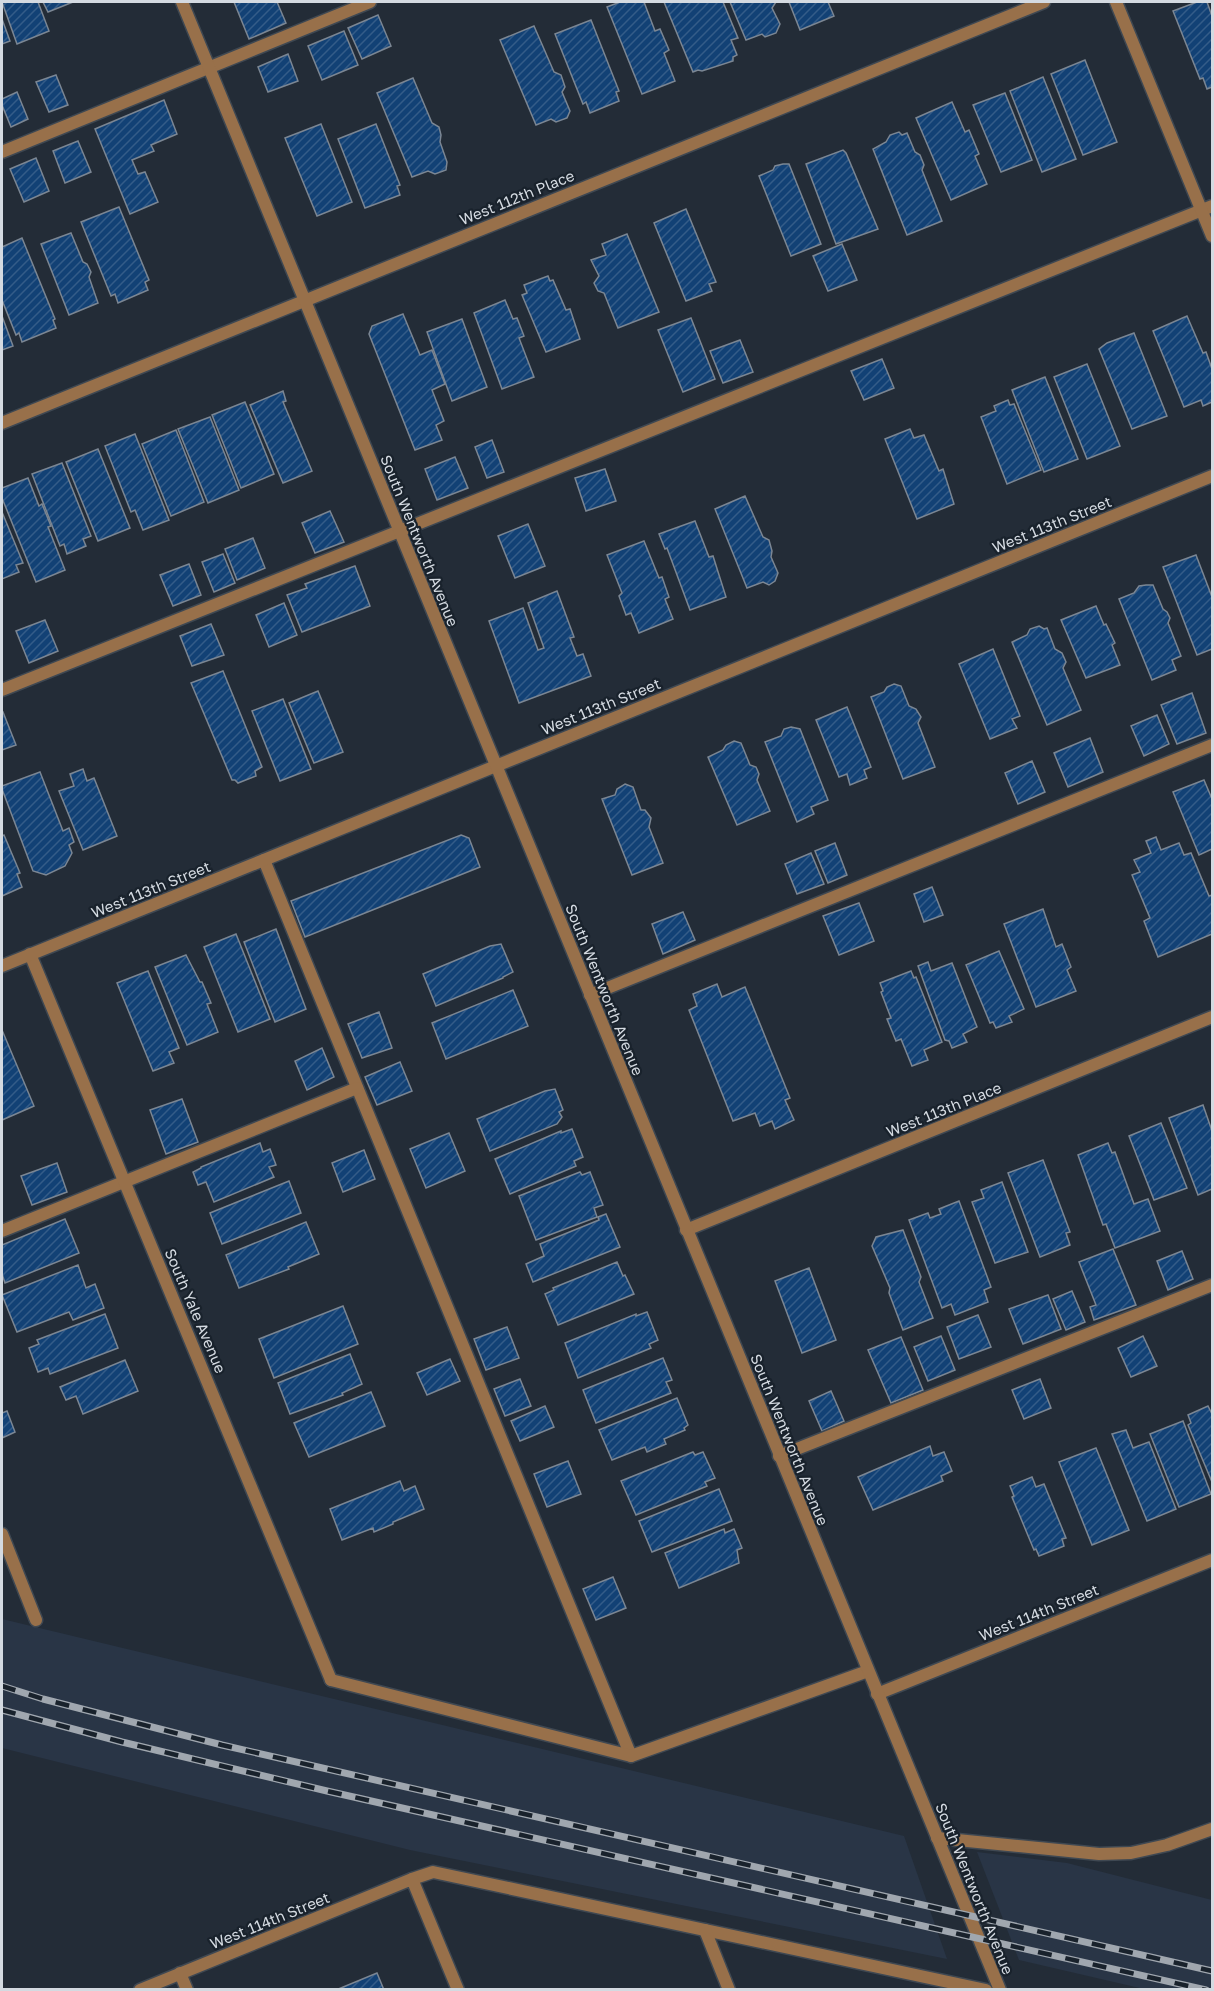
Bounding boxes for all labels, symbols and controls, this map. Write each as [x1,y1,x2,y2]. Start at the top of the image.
street label: West 112th Place [457,166,577,228]
street label: South Wentworth Avenue [377,452,463,629]
street label: West 113th Street [989,492,1114,556]
street label: West 113th Street [538,674,663,738]
street label: West 113th Street [88,857,213,921]
street label: South Wentworth Avenue [562,901,648,1078]
street label: West 113th Place [883,1078,1004,1140]
street label: South Yale Avenue [162,1246,230,1376]
street label: South Wentworth Avenue [747,1351,833,1528]
street label: West 114th Street [976,1580,1101,1644]
street label: South Wentworth Avenue [932,1800,1018,1977]
street label: West 114th Street [207,1888,332,1952]

